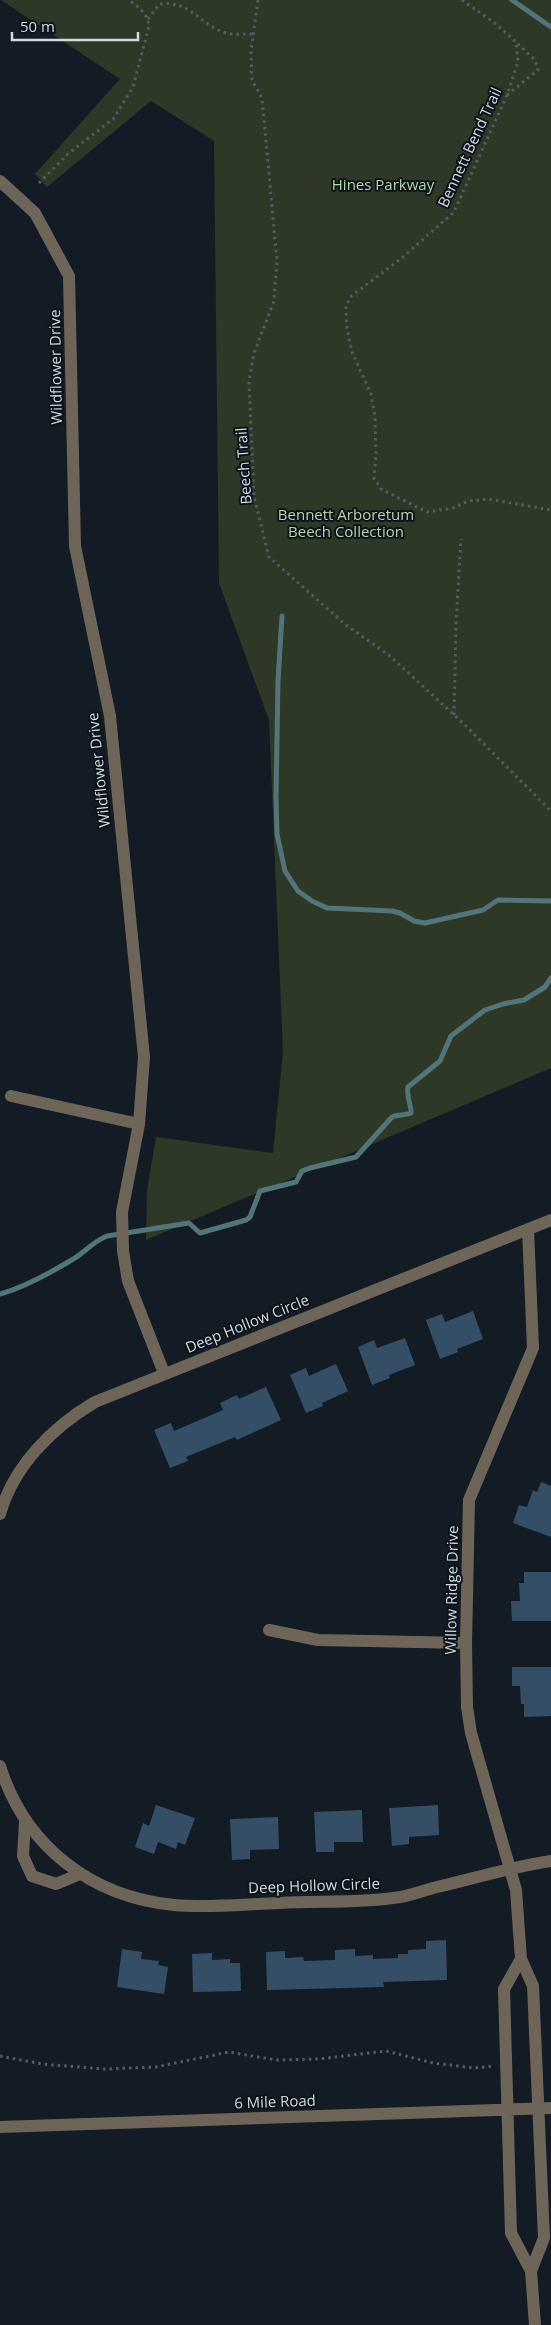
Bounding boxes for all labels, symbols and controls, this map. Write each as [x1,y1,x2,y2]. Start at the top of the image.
scale bar [12,10,139,42]
text: 50 m [20,16,55,36]
street label: Bennett Bend Trail [432,84,506,210]
park label: Hines Parkway [332,174,435,194]
street label: Wildflower Drive [44,309,66,425]
street label: Beech Trail [230,427,256,505]
park label: Bennett Arboretum Beech Collection [278,504,414,541]
street label: Wildflower Drive [82,712,114,828]
street label: Deep Hollow Circle [182,1289,312,1357]
street label: Willow Ridge Drive [440,1525,462,1655]
street label: Deep Hollow Circle [248,1873,380,1897]
street label: 6 Mile Road [234,2090,316,2112]

